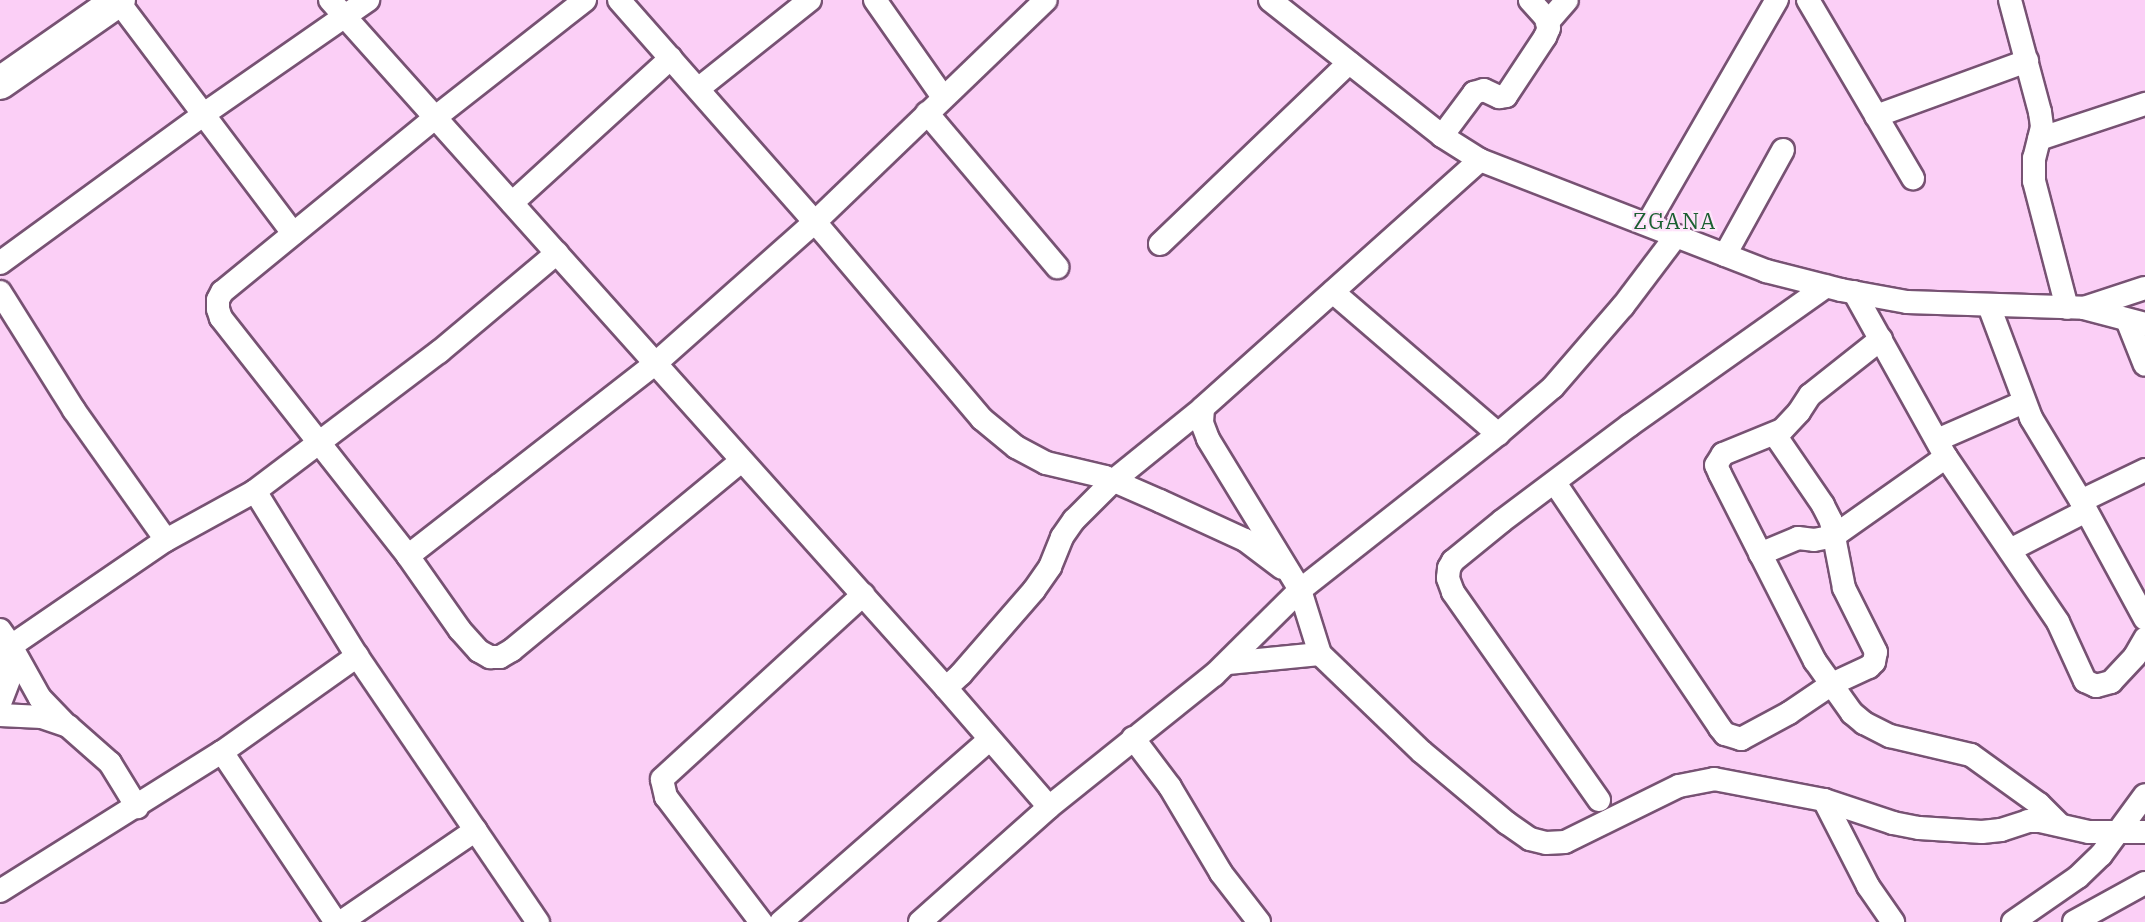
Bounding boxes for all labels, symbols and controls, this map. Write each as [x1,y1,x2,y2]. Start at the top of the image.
district label: ZGANA [1633,208,1717,234]

